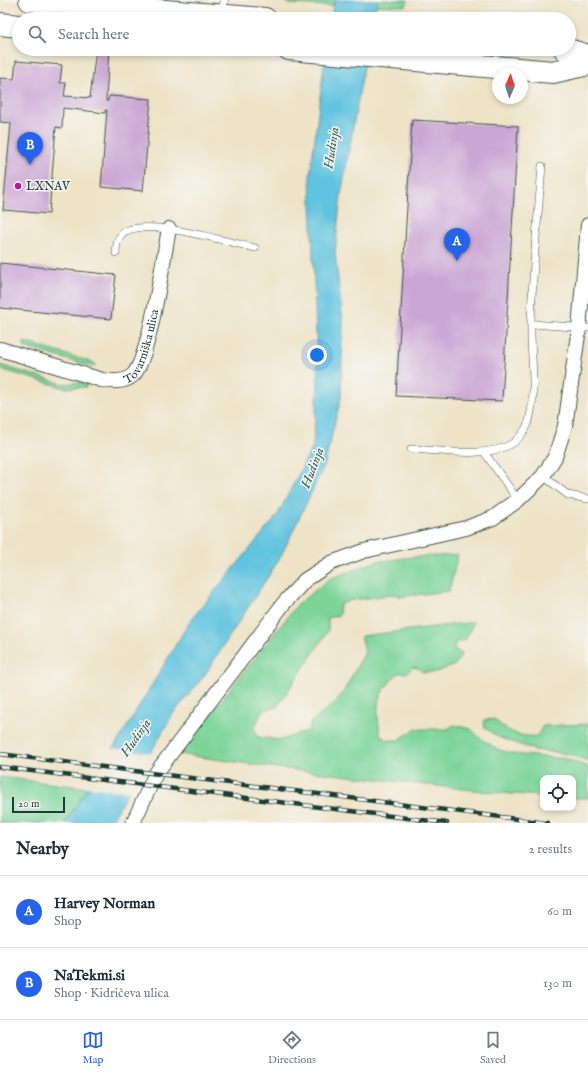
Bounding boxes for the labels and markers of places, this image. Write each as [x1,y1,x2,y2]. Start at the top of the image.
pin: B [17,132,43,165]
place label: LXNAV [26,179,71,194]
marker: LXNAV [13,181,23,191]
pin: A [444,228,470,261]

